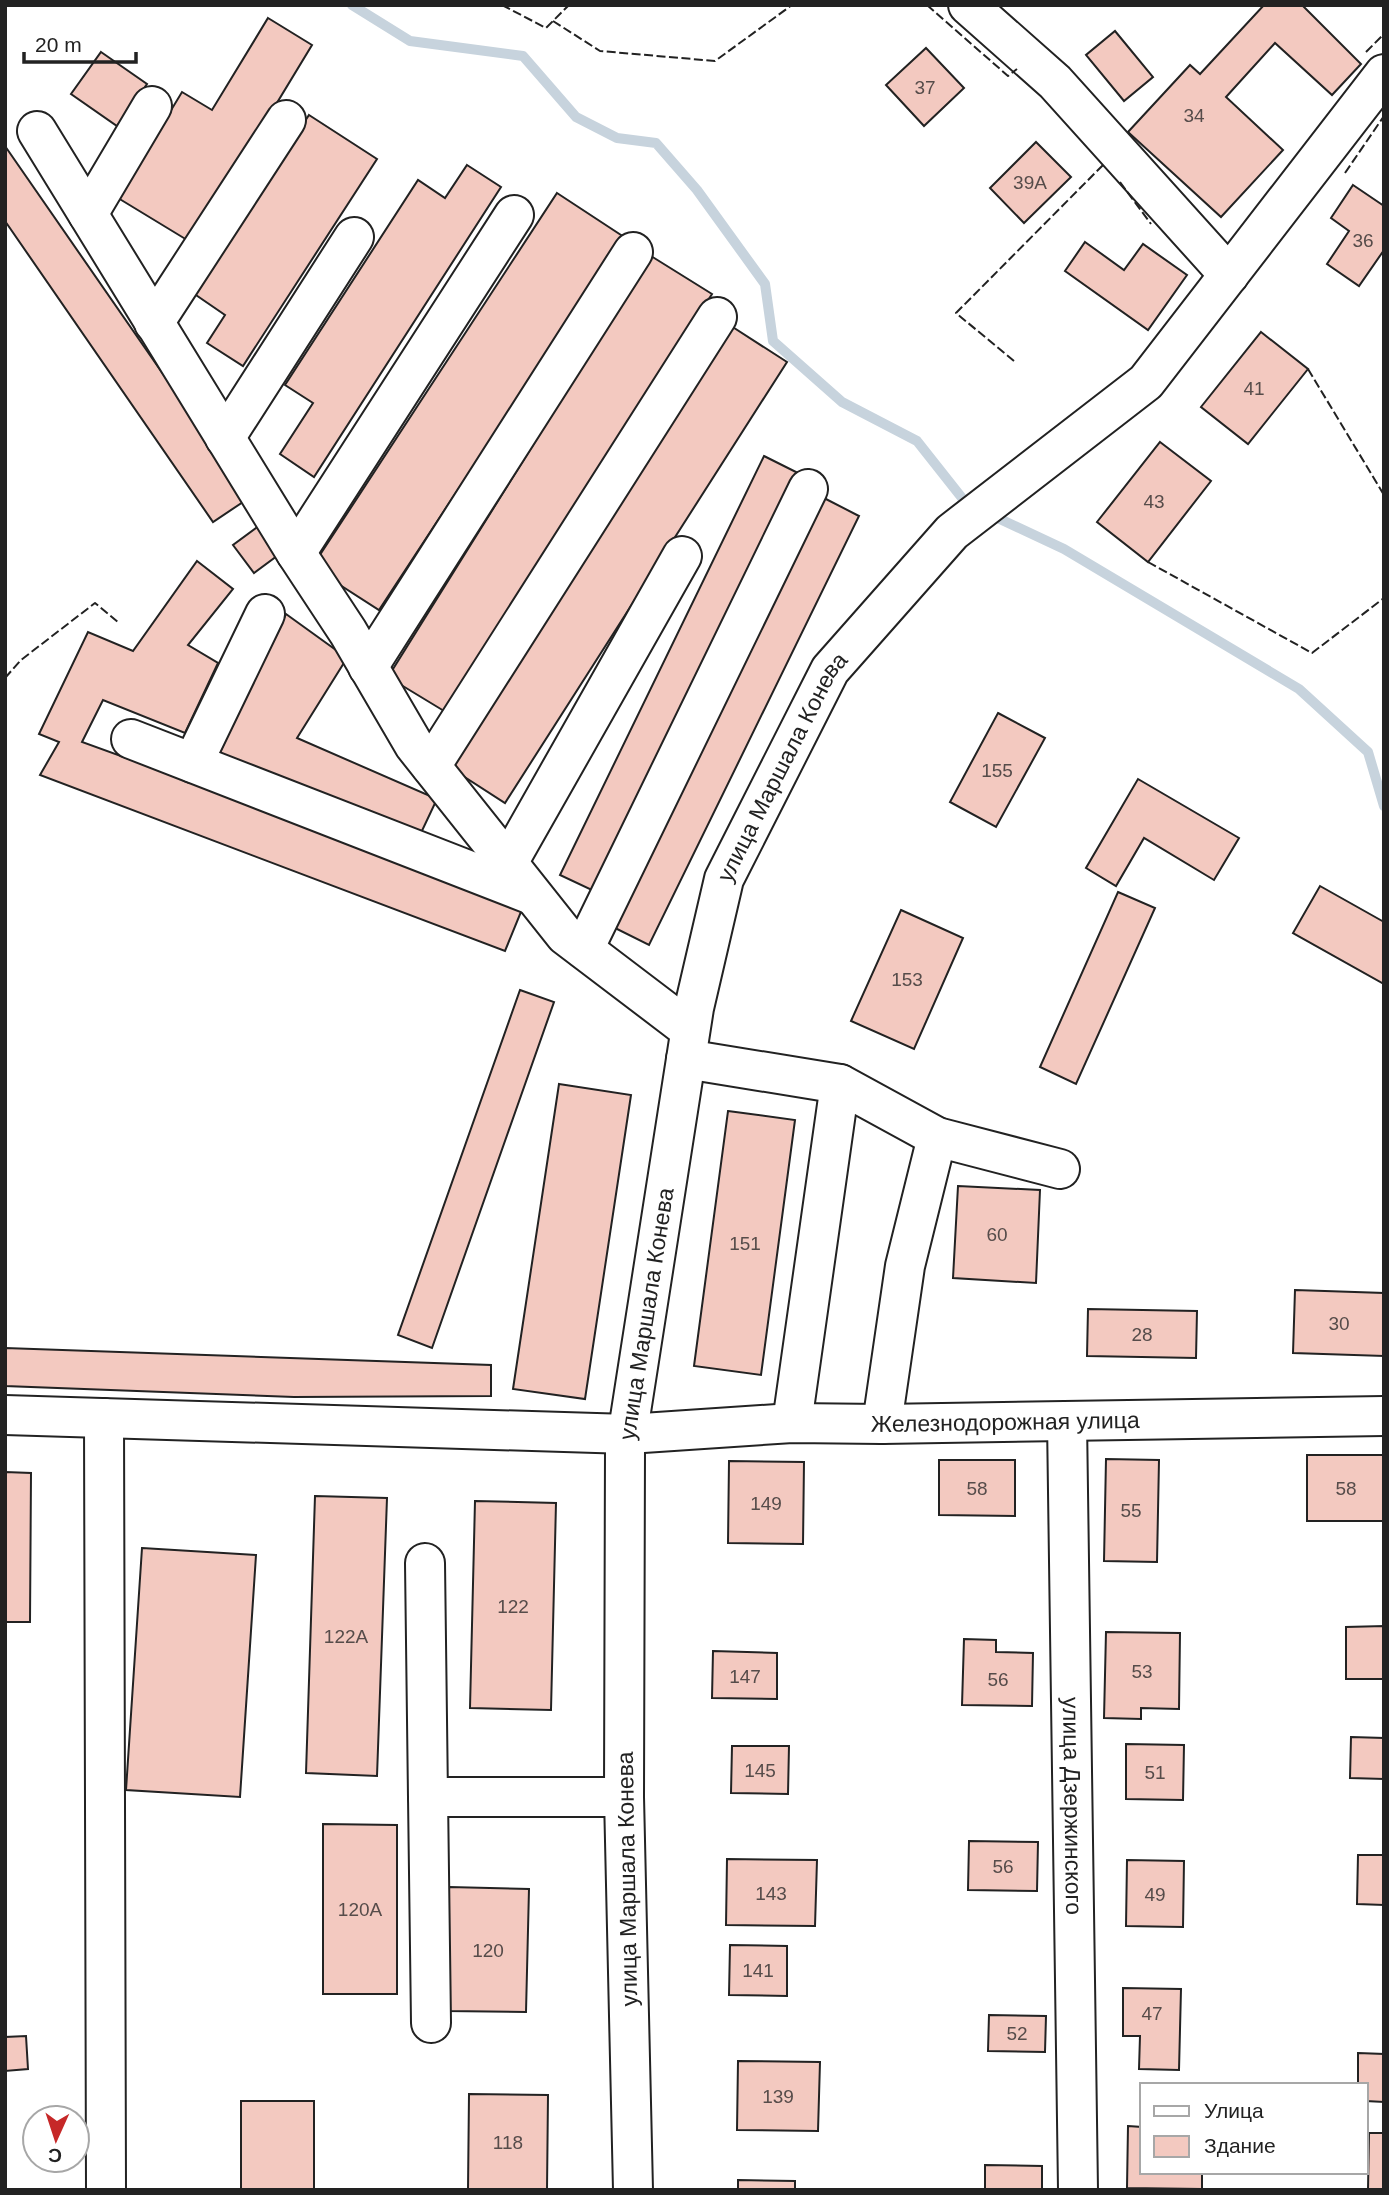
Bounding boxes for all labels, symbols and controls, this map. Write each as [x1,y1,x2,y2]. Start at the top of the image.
scale bar [24,21,136,65]
text: 20 m [35,33,82,56]
house number: 37 [914,77,936,98]
house number: 34 [1183,105,1205,126]
house number: 39А [1013,172,1047,193]
house number: 36 [1352,230,1374,251]
house number: 41 [1243,378,1265,399]
house number: 43 [1143,491,1165,512]
street label: улица Маршала Конева [712,647,853,886]
house number: 155 [981,760,1013,781]
house number: 153 [891,969,923,990]
street label: улица Маршала Конева [614,1186,679,1442]
house number: 60 [986,1224,1008,1245]
house number: 151 [729,1233,761,1254]
house number: 30 [1328,1313,1350,1334]
house number: 28 [1131,1324,1153,1345]
street label: Железнодорожная улица [871,1407,1140,1437]
house number: 58 [966,1478,988,1499]
house number: 58 [1335,1478,1357,1499]
house number: 149 [750,1493,782,1514]
house number: 55 [1120,1500,1142,1521]
house number: 122 [497,1596,529,1617]
house number: 122А [324,1626,369,1647]
house number: 53 [1131,1661,1153,1682]
house number: 147 [729,1666,761,1687]
house number: 56 [987,1669,1009,1690]
street label: улица Дзержинского [1058,1697,1087,1915]
street label: улица Маршала Конева [612,1751,642,2007]
house number: 145 [744,1760,776,1781]
house number: 51 [1144,1762,1166,1783]
house number: 56 [992,1856,1014,1877]
house number: 143 [755,1883,787,1904]
house number: 49 [1144,1884,1166,1905]
house number: 120А [338,1899,383,1920]
house number: 120 [472,1940,504,1961]
house number: 141 [742,1960,774,1981]
house number: 47 [1141,2003,1163,2024]
house number: 52 [1006,2023,1028,2044]
legend [1140,2083,1368,2174]
house number: 139 [762,2086,794,2107]
text: Улица [1204,2099,1264,2122]
north arrow [21,2104,91,2174]
house number: 118 [493,2132,523,2153]
text: Здание [1204,2134,1276,2157]
text: С [47,2145,63,2166]

